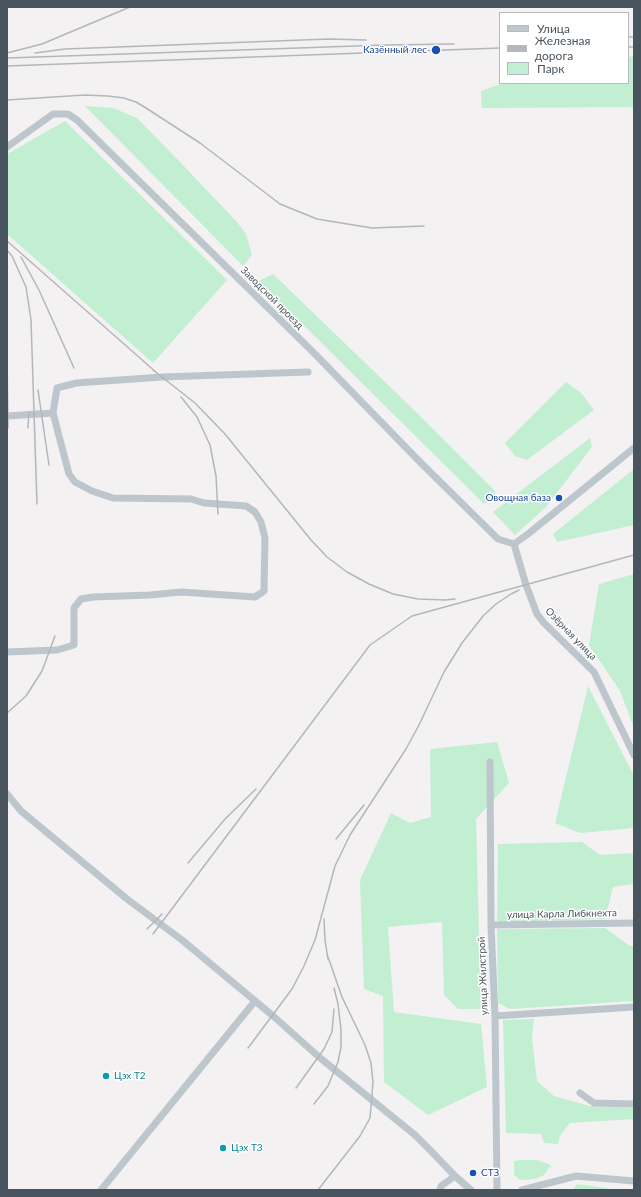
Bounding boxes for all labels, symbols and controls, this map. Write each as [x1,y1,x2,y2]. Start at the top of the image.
legend [499,12,629,84]
text: Улица [537,21,570,36]
text: Железная дорога [535,33,590,63]
place label: Казённый лес [363,44,427,56]
marker: Казённый лес [430,44,442,56]
text: Парк [537,61,565,76]
street label: Заводской проезд [238,264,306,332]
place label: Овощная база [485,492,551,504]
marker: Овощная база [554,493,564,503]
street label: Озёрная улица [543,605,599,663]
street label: улица Карла Либкнехта [507,907,617,921]
street label: улица Жилстрой [476,936,490,1016]
place label: Цэх Т2 [114,1070,146,1082]
marker: Цэх Т2 [101,1071,111,1081]
place label: Цэх Т3 [231,1142,263,1154]
marker: Цэх Т3 [218,1143,228,1153]
place label: СТЗ [481,1167,499,1179]
marker: СТЗ [468,1168,478,1178]

